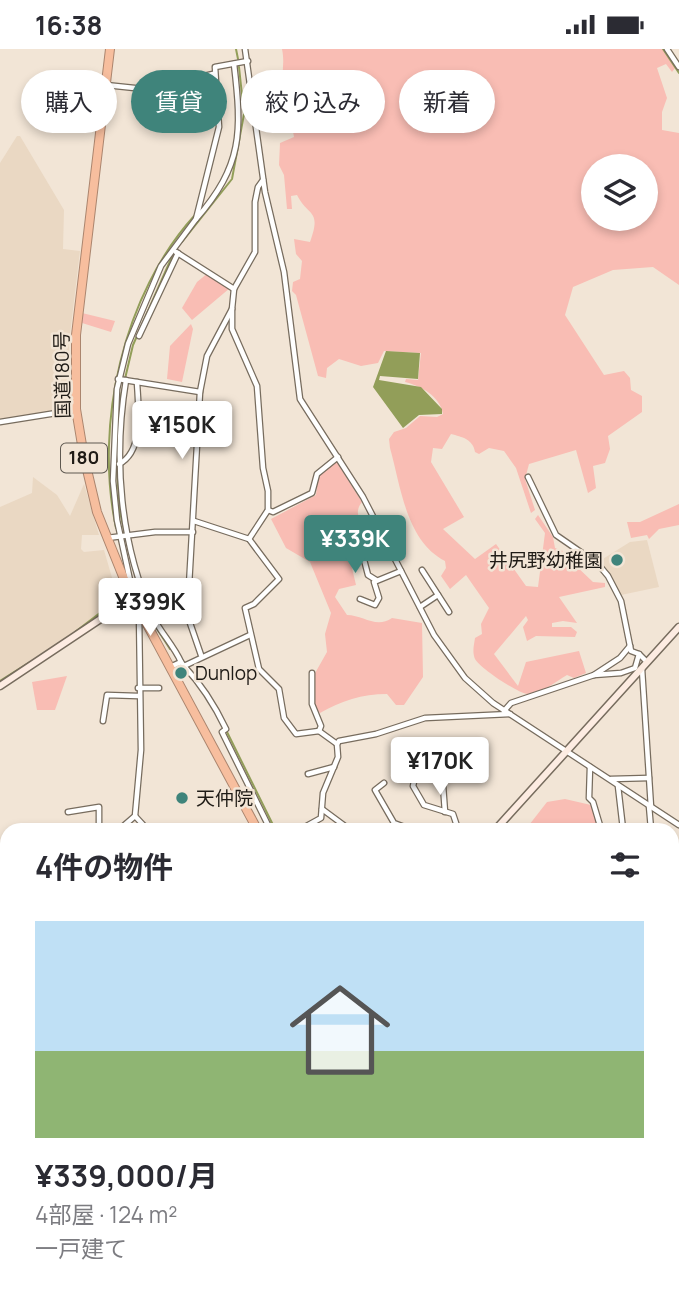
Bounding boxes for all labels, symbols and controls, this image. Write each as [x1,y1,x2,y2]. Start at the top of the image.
text: 16:38 [35,7,103,43]
chip: 購入 [21,70,117,133]
chip: 賃貸 [131,70,227,133]
chip: 絞り込み [241,70,385,133]
chip: 新着 [399,70,495,133]
map controls [581,154,658,231]
button: layers [581,154,658,231]
street label: 国道180号 [48,331,76,419]
pin: ¥150K [133,401,231,461]
text: ¥150K [148,408,216,440]
road number: 180 [61,443,107,473]
pin: ¥339K [306,515,404,575]
text: ¥339K [320,522,390,554]
place label: 井尻野幼稚園 [489,547,603,573]
marker: 井尻野幼稚園 [609,552,625,568]
pin: ¥399K [101,579,199,638]
text: ¥399K [115,585,185,617]
place label: Dunlop [195,660,257,686]
marker: Dunlop [173,665,189,681]
pin: ¥170K [391,737,489,797]
text: ¥170K [407,744,473,776]
place label: 天仲院 [196,785,253,811]
marker: 天仲院 [174,790,190,806]
text: 4件の物件 [35,846,173,887]
icon: filters [606,846,644,884]
icon: home [277,967,403,1093]
text: ¥339,000/月 [35,1155,218,1196]
text: 4部屋 · 124 m² [35,1198,177,1230]
text: 一戸建て [35,1232,127,1264]

